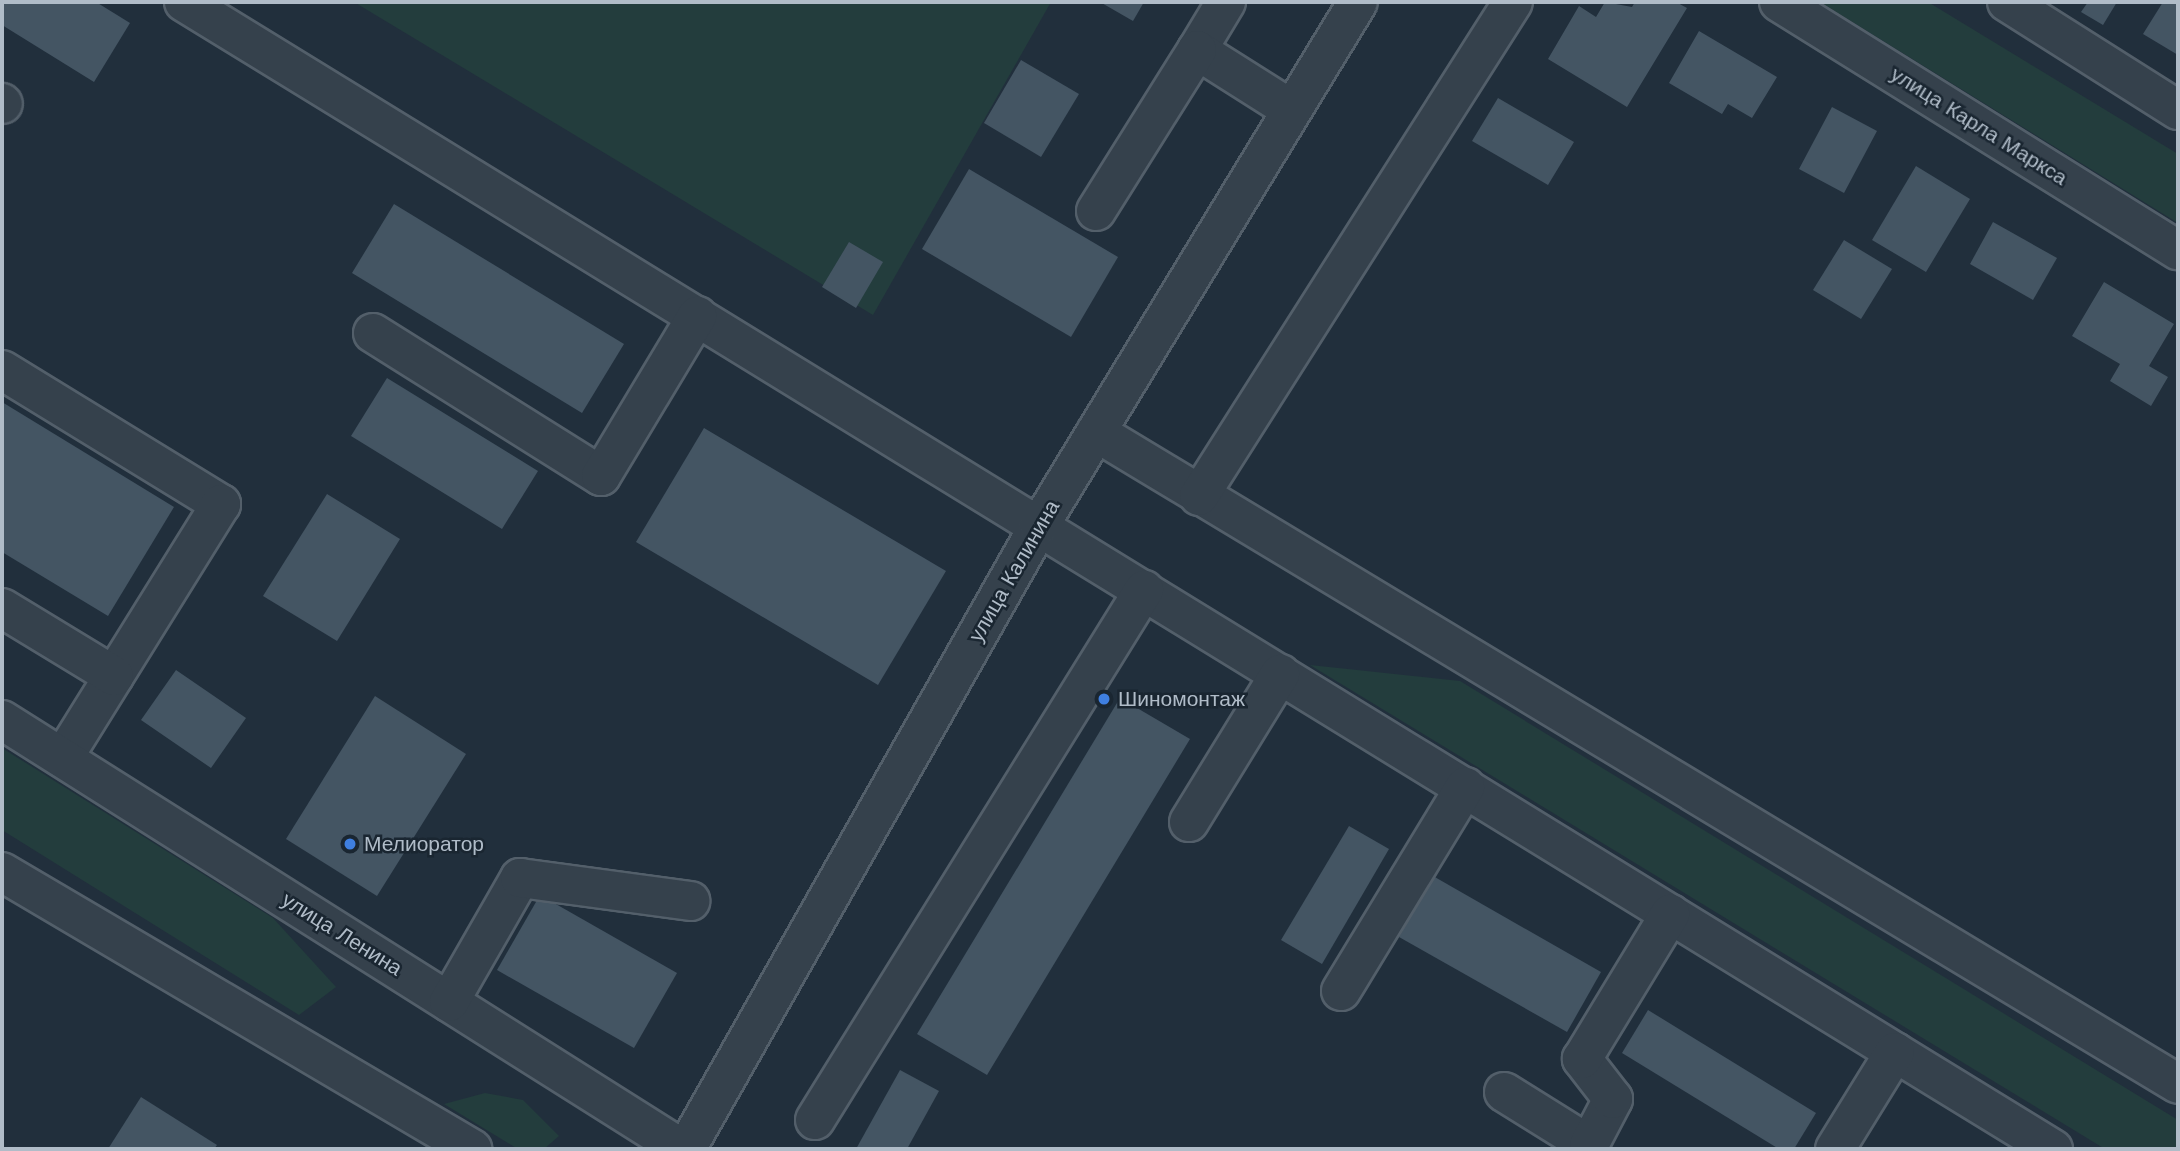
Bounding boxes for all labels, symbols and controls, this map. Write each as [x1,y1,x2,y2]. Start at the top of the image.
street label: улица Карла Маркса [1886,61,2072,191]
street label: улица Калинина [963,496,1065,646]
place label: Шиномонтаж [1118,686,1245,712]
marker: Шиномонтаж [1096,691,1112,707]
place label: Мелиоратор [364,831,484,857]
marker: Мелиоратор [342,836,358,852]
street label: улица Ленина [277,887,407,981]

